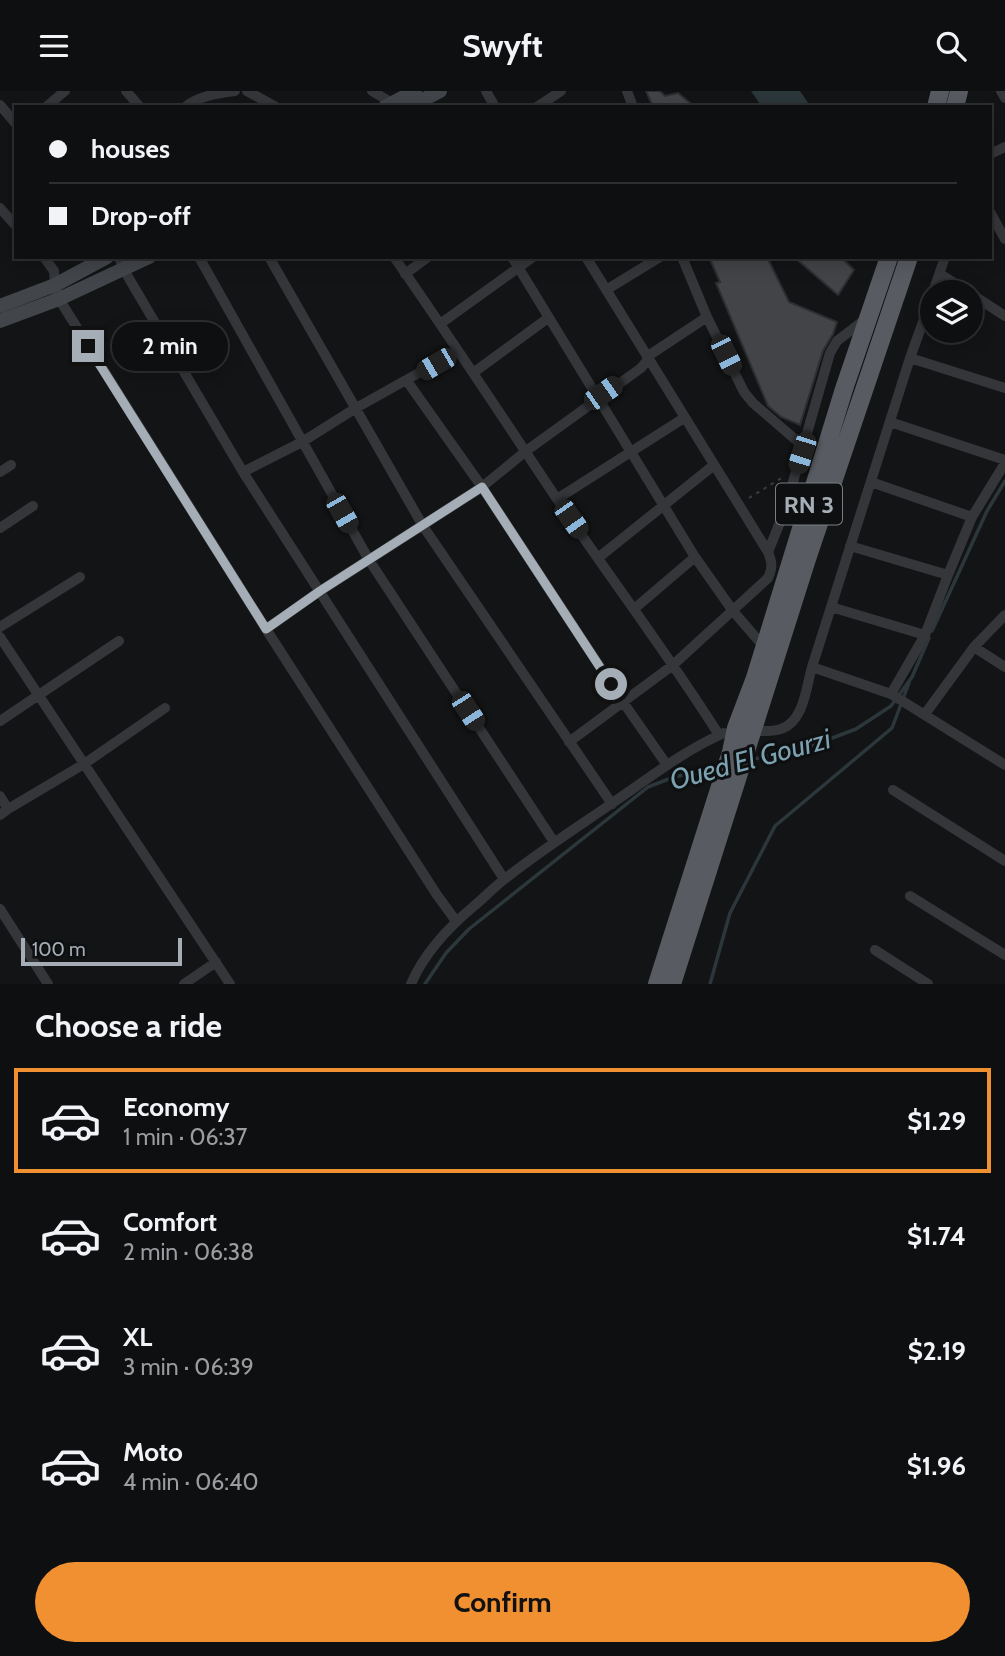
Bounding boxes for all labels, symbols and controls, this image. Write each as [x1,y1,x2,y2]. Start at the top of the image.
text: Swyft [462,26,543,65]
icon: menu [35,27,73,65]
icon: search [932,27,970,65]
text: houses [91,133,170,165]
text: Drop-off [91,200,191,232]
map controls [920,280,983,343]
button: layers [920,280,983,343]
callout: 2 min [112,321,228,371]
route end [72,330,104,362]
text: 2 min [142,332,198,360]
car [708,332,745,378]
car [413,344,460,384]
car [580,372,627,414]
car [786,430,819,476]
road number: RN 3 [776,483,842,525]
car [323,490,362,536]
car [551,496,592,542]
route start [595,668,627,700]
car [448,688,489,734]
water label: Oued El Gourzi [666,721,835,797]
scale bar [21,935,182,967]
text: 100 m [32,938,86,961]
text: Choose a ride [35,1006,222,1045]
icon: car [39,1089,102,1152]
text: Economy [123,1091,229,1123]
text: $1.29 [907,1105,966,1137]
text: 1 min · 06:37 [123,1123,247,1151]
icon: car [39,1204,102,1267]
text: Comfort [123,1206,217,1238]
text: $1.74 [907,1220,966,1252]
text: 2 min · 06:38 [123,1238,254,1266]
icon: car [39,1319,102,1382]
text: XL [123,1321,152,1353]
text: $2.19 [908,1335,966,1367]
text: 3 min · 06:39 [123,1353,254,1381]
icon: car [39,1434,102,1497]
text: Moto [123,1436,183,1468]
text: $1.96 [907,1450,966,1482]
text: 4 min · 06:40 [123,1468,258,1496]
button: Confirm [35,1562,970,1642]

